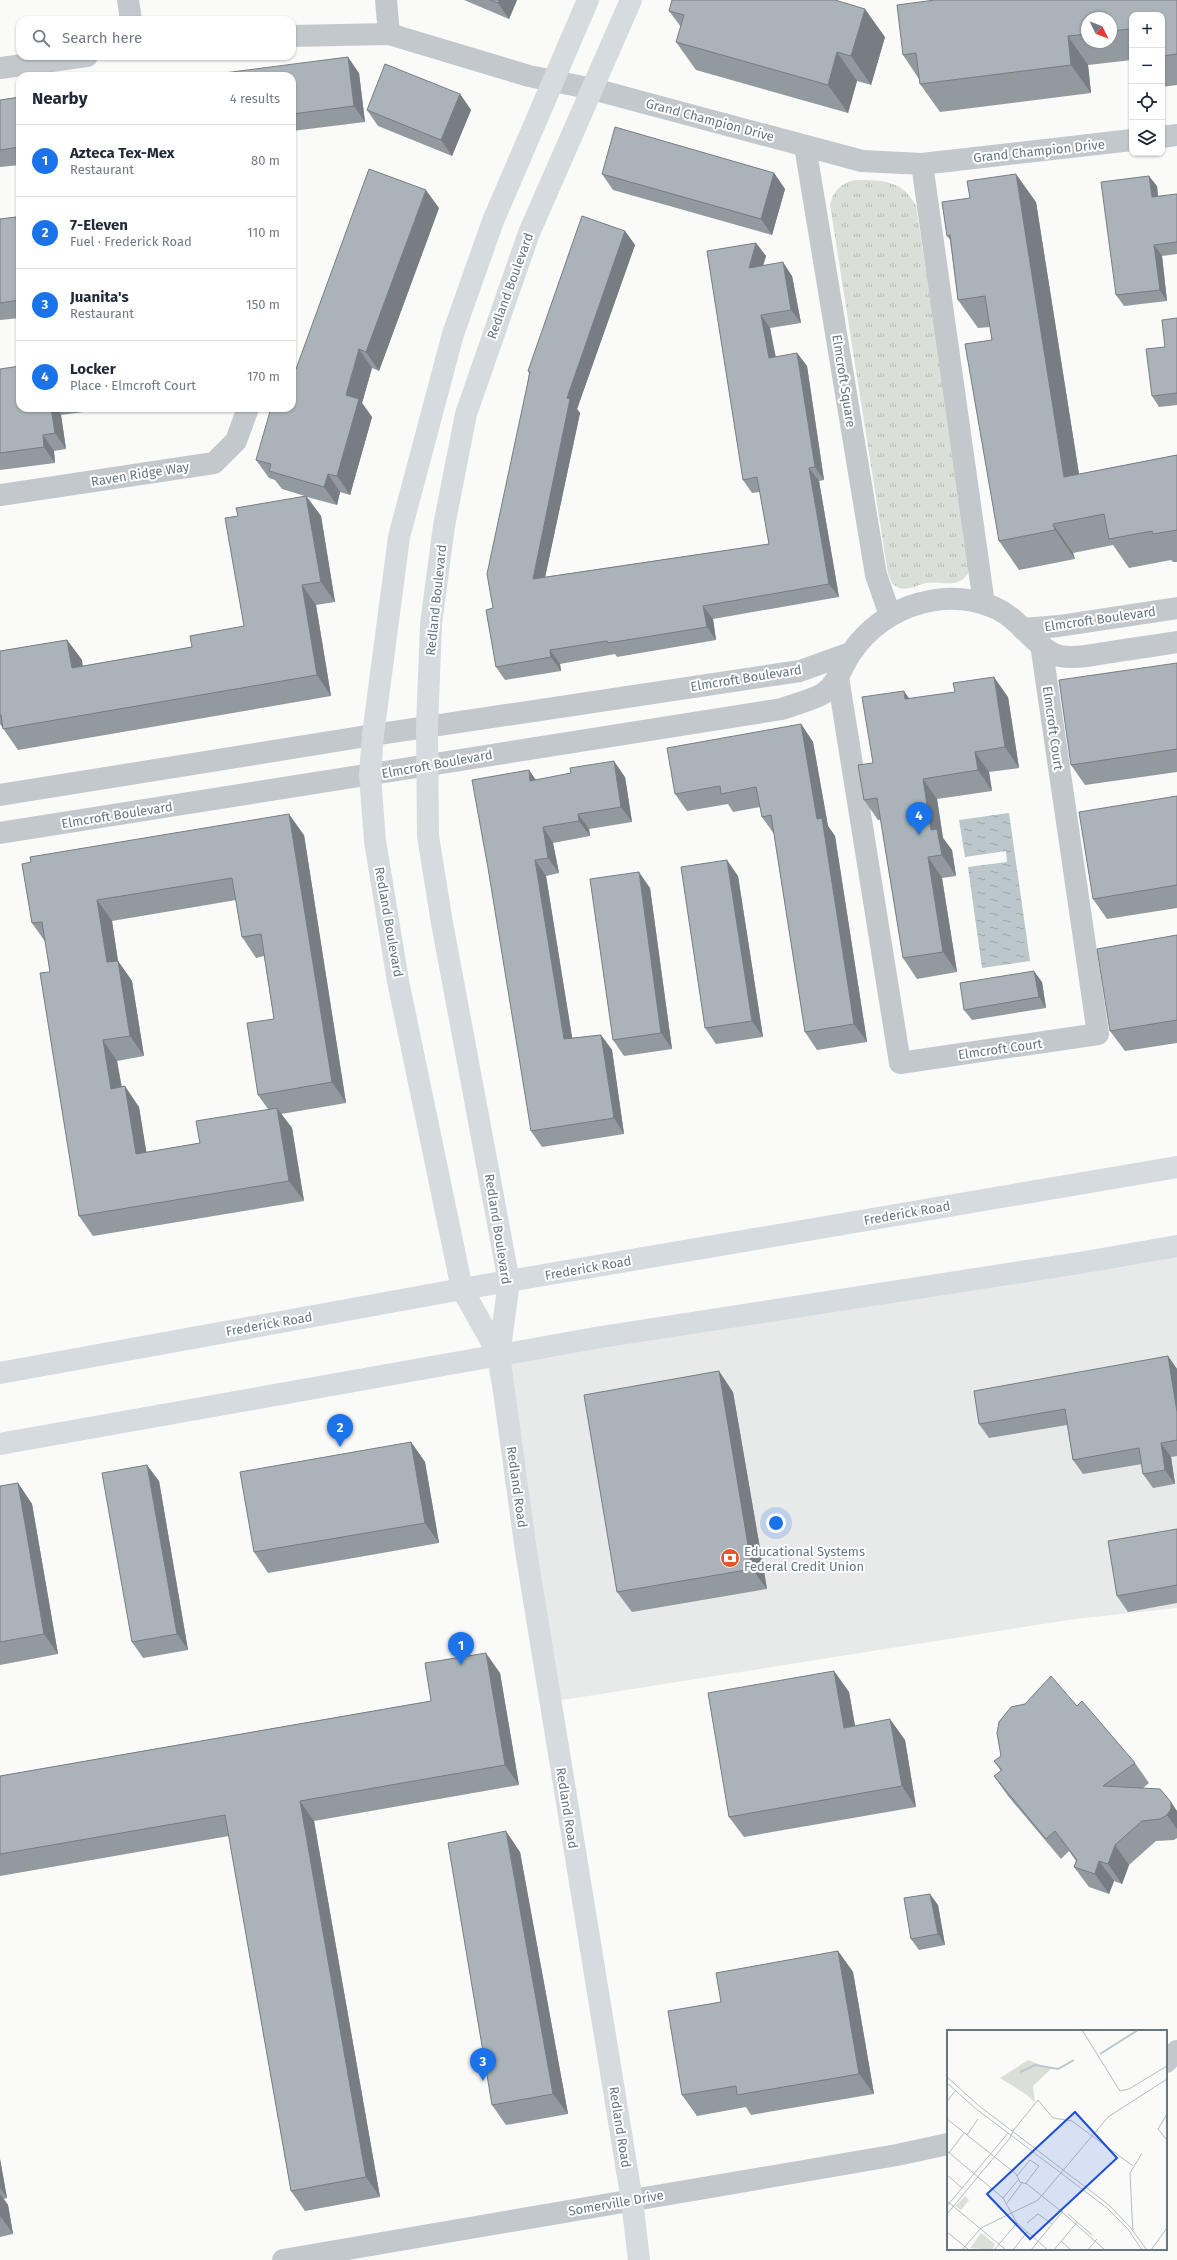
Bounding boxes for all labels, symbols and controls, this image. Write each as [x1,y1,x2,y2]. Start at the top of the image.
north arrow [1081,12,1117,48]
map controls [1129,12,1165,156]
button: + [1129,12,1165,48]
search box [16,16,296,60]
icon: search [30,27,52,49]
text: Search here [62,29,142,47]
button: − [1129,48,1165,84]
button: locate [1129,84,1165,120]
text: Nearby [32,88,87,109]
text: 4 results [230,91,280,106]
street label: Grand Champion Drive [644,96,776,144]
button: layers [1129,120,1165,156]
street label: Grand Champion Drive [972,137,1106,165]
text: Azteca Tex-Mex [70,144,175,162]
text: 1 [42,153,48,168]
text: 80 m [251,153,280,168]
text: Restaurant [70,162,134,177]
text: 7-Eleven [70,216,128,234]
text: 2 [42,225,48,240]
text: 110 m [247,225,280,240]
street label: Redland Boulevard [484,231,536,341]
text: Fuel · Frederick Road [70,234,192,249]
text: Juanita's [70,288,129,306]
text: 3 [42,297,48,312]
text: 150 m [246,297,280,312]
text: Restaurant [70,306,134,321]
street label: Elmcroft Square [829,333,859,429]
text: Locker [70,360,116,378]
text: 4 [41,369,49,384]
text: 170 m [247,369,280,384]
text: Place · Elmcroft Court [70,378,196,393]
street label: Raven Ridge Way [90,459,191,489]
street label: Redland Boulevard [423,544,449,656]
street label: Elmcroft Boulevard [1043,604,1157,634]
street label: Elmcroft Boulevard [689,662,803,694]
street label: Elmcroft Court [1040,685,1066,771]
street label: Elmcroft Boulevard [380,747,494,781]
street label: Elmcroft Boulevard [60,799,174,831]
pin: 4 [906,802,932,835]
street label: Redland Boulevard [372,866,406,978]
street label: Elmcroft Court [957,1036,1043,1062]
street label: Redland Boulevard [482,1173,514,1285]
street label: Frederick Road [863,1198,951,1228]
street label: Frederick Road [544,1253,632,1283]
street label: Frederick Road [225,1309,313,1339]
pin: 2 [327,1414,353,1447]
street label: Redland Road [504,1445,530,1529]
your location [766,1513,786,1533]
place label: Educational Systems Federal Credit Union [744,1544,865,1574]
bank icon: Educational Systems Federal Credit Union [719,1547,741,1569]
pin: 1 [448,1632,474,1665]
street label: Redland Road [553,1766,581,1850]
inset map [947,2030,1167,2250]
pin: 3 [470,2048,496,2081]
street label: Redland Road [606,2085,634,2169]
street label: Somerville Drive [567,2187,665,2219]

